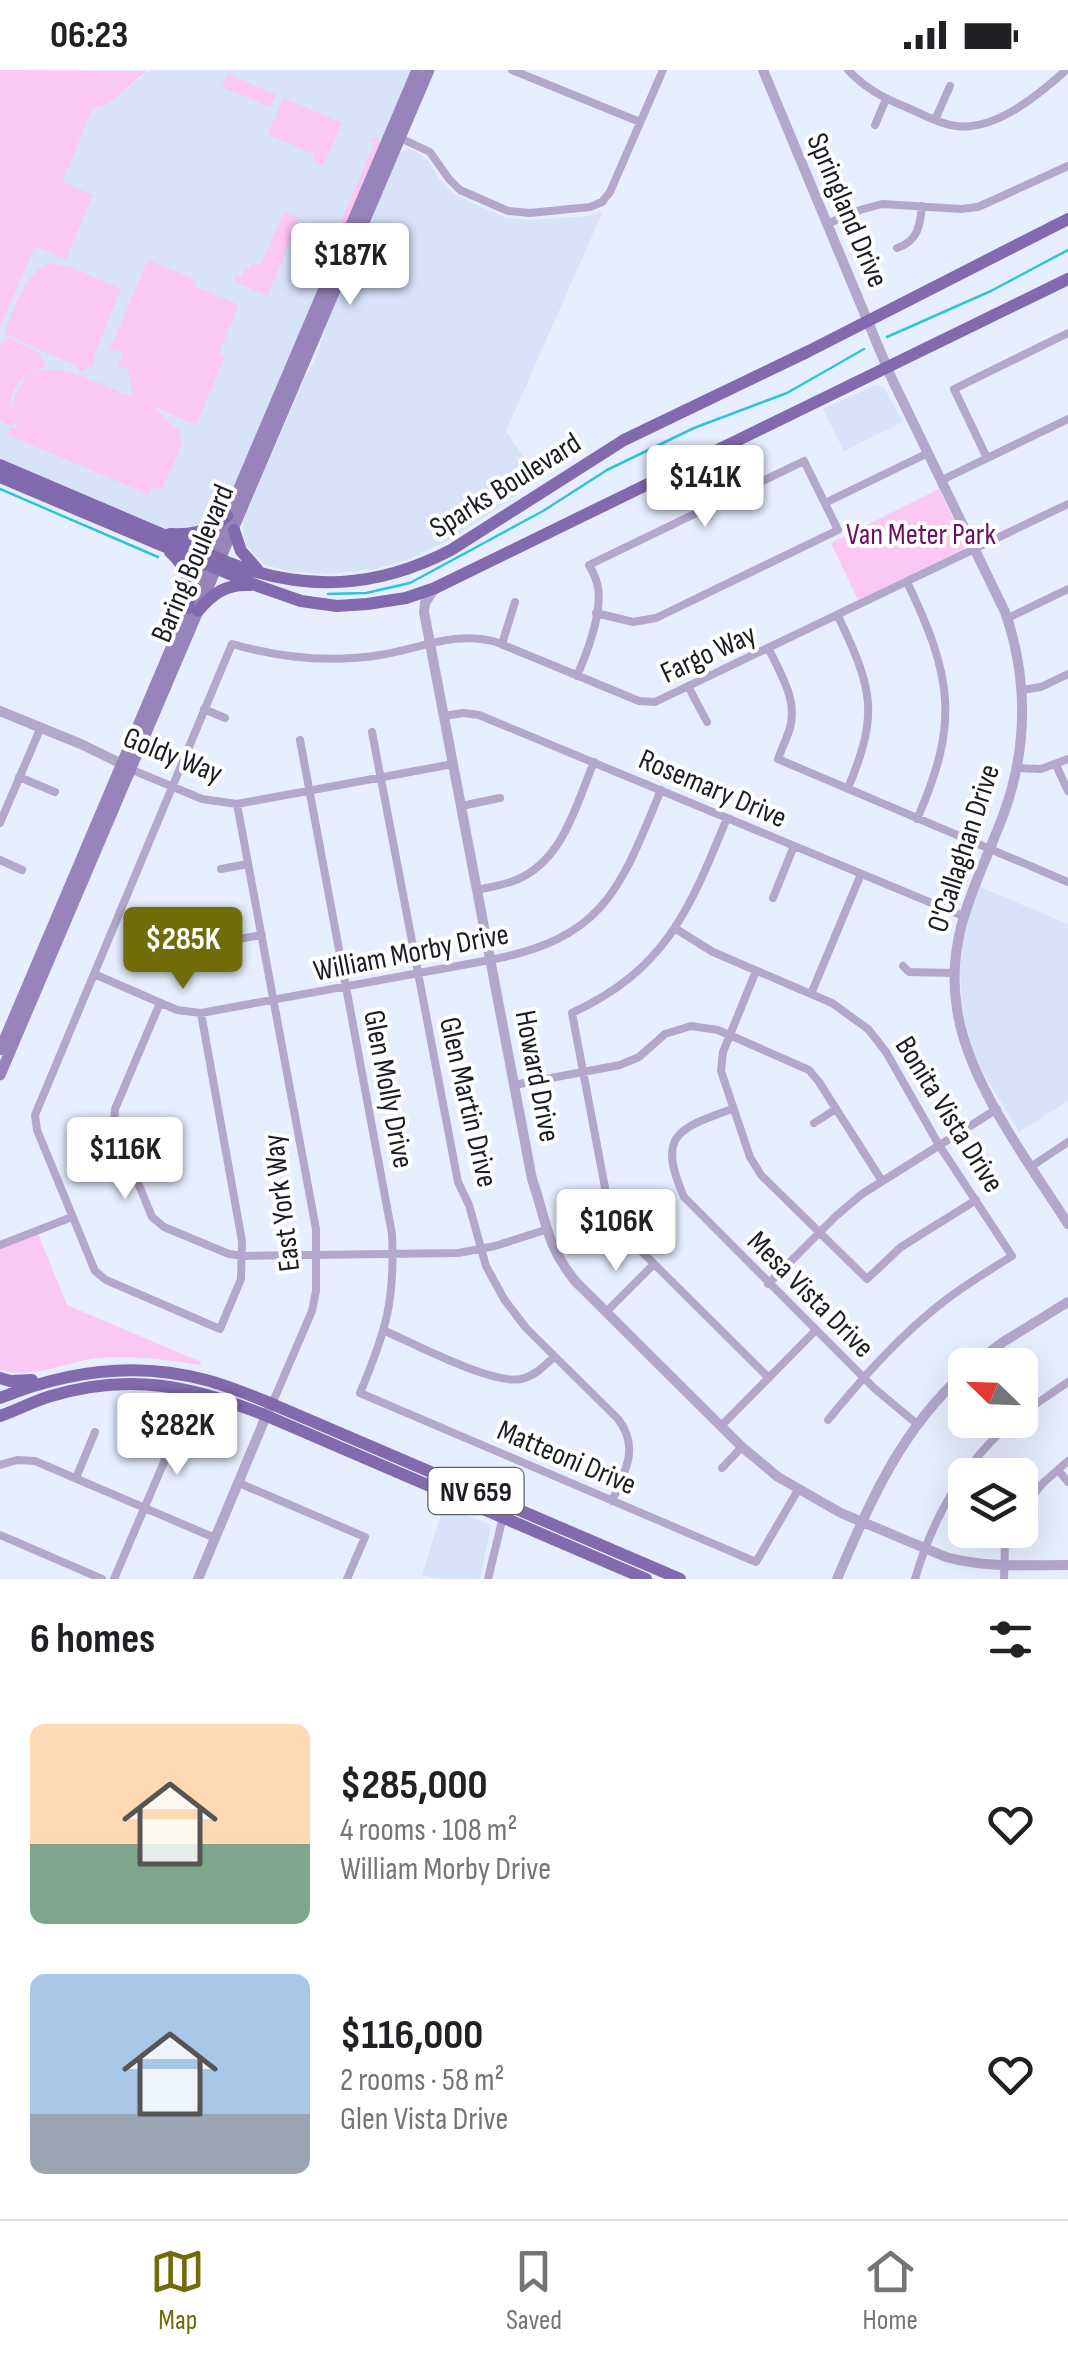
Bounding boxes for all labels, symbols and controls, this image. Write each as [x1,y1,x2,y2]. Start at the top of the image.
text: 06:23 [50,13,128,58]
street label: Springland Drive [798,128,896,293]
pin: $187K [280,223,420,308]
text: $187K [313,236,387,275]
street label: Sparks Boulevard [423,425,588,546]
pin: $141K [635,445,775,530]
text: $141K [669,458,741,497]
street label: Baring Boulevard [144,479,242,648]
park label: Van Meter Park [846,517,996,553]
street label: Fargo Way [655,616,762,692]
street label: Goldy Way [118,720,228,792]
street label: Rosemary Drive [633,742,792,836]
street label: O'Callaghan Drive [920,760,1008,937]
pin: $285K [113,907,253,992]
street label: William Morby Drive [311,916,512,990]
text: $285K [145,920,221,959]
street label: Glen Molly Drive [355,1007,421,1171]
street label: Howard Drive [507,1007,567,1145]
street label: Glen Martin Drive [431,1014,505,1191]
street label: Bonita Vista Drive [887,1030,1011,1199]
pin: $116K [55,1117,195,1202]
text: $116K [89,1130,161,1169]
street label: East York Way [256,1132,308,1274]
pin: $106K [546,1189,686,1274]
text: $106K [579,1202,654,1241]
street label: Mesa Vista Drive [739,1224,881,1366]
north arrow [948,1348,1038,1438]
map controls [948,1348,1038,1548]
pin: $282K [107,1393,247,1478]
text: $282K [139,1406,215,1445]
street label: Matteoni Drive [492,1413,642,1503]
button: layers [948,1458,1038,1548]
road number: NV 659 [428,1468,524,1514]
icon: filters [983,1612,1038,1667]
text: 6 homes [30,1614,155,1665]
text: $285,000 [340,1760,487,1811]
icon: home [110,1764,230,1884]
icon: heart [983,1797,1038,1852]
text: 4 rooms · 108 m² [340,1811,517,1850]
text: William Morby Drive [340,1850,551,1889]
text: $116,000 [340,2010,483,2061]
icon: home [110,2014,230,2134]
icon: heart [983,2047,1038,2102]
text: 2 rooms · 58 m² [340,2061,505,2100]
text: Glen Vista Drive [340,2100,508,2139]
tab: Map [150,2244,205,2337]
tab: Saved [506,2244,562,2337]
tab: Home [863,2244,918,2337]

